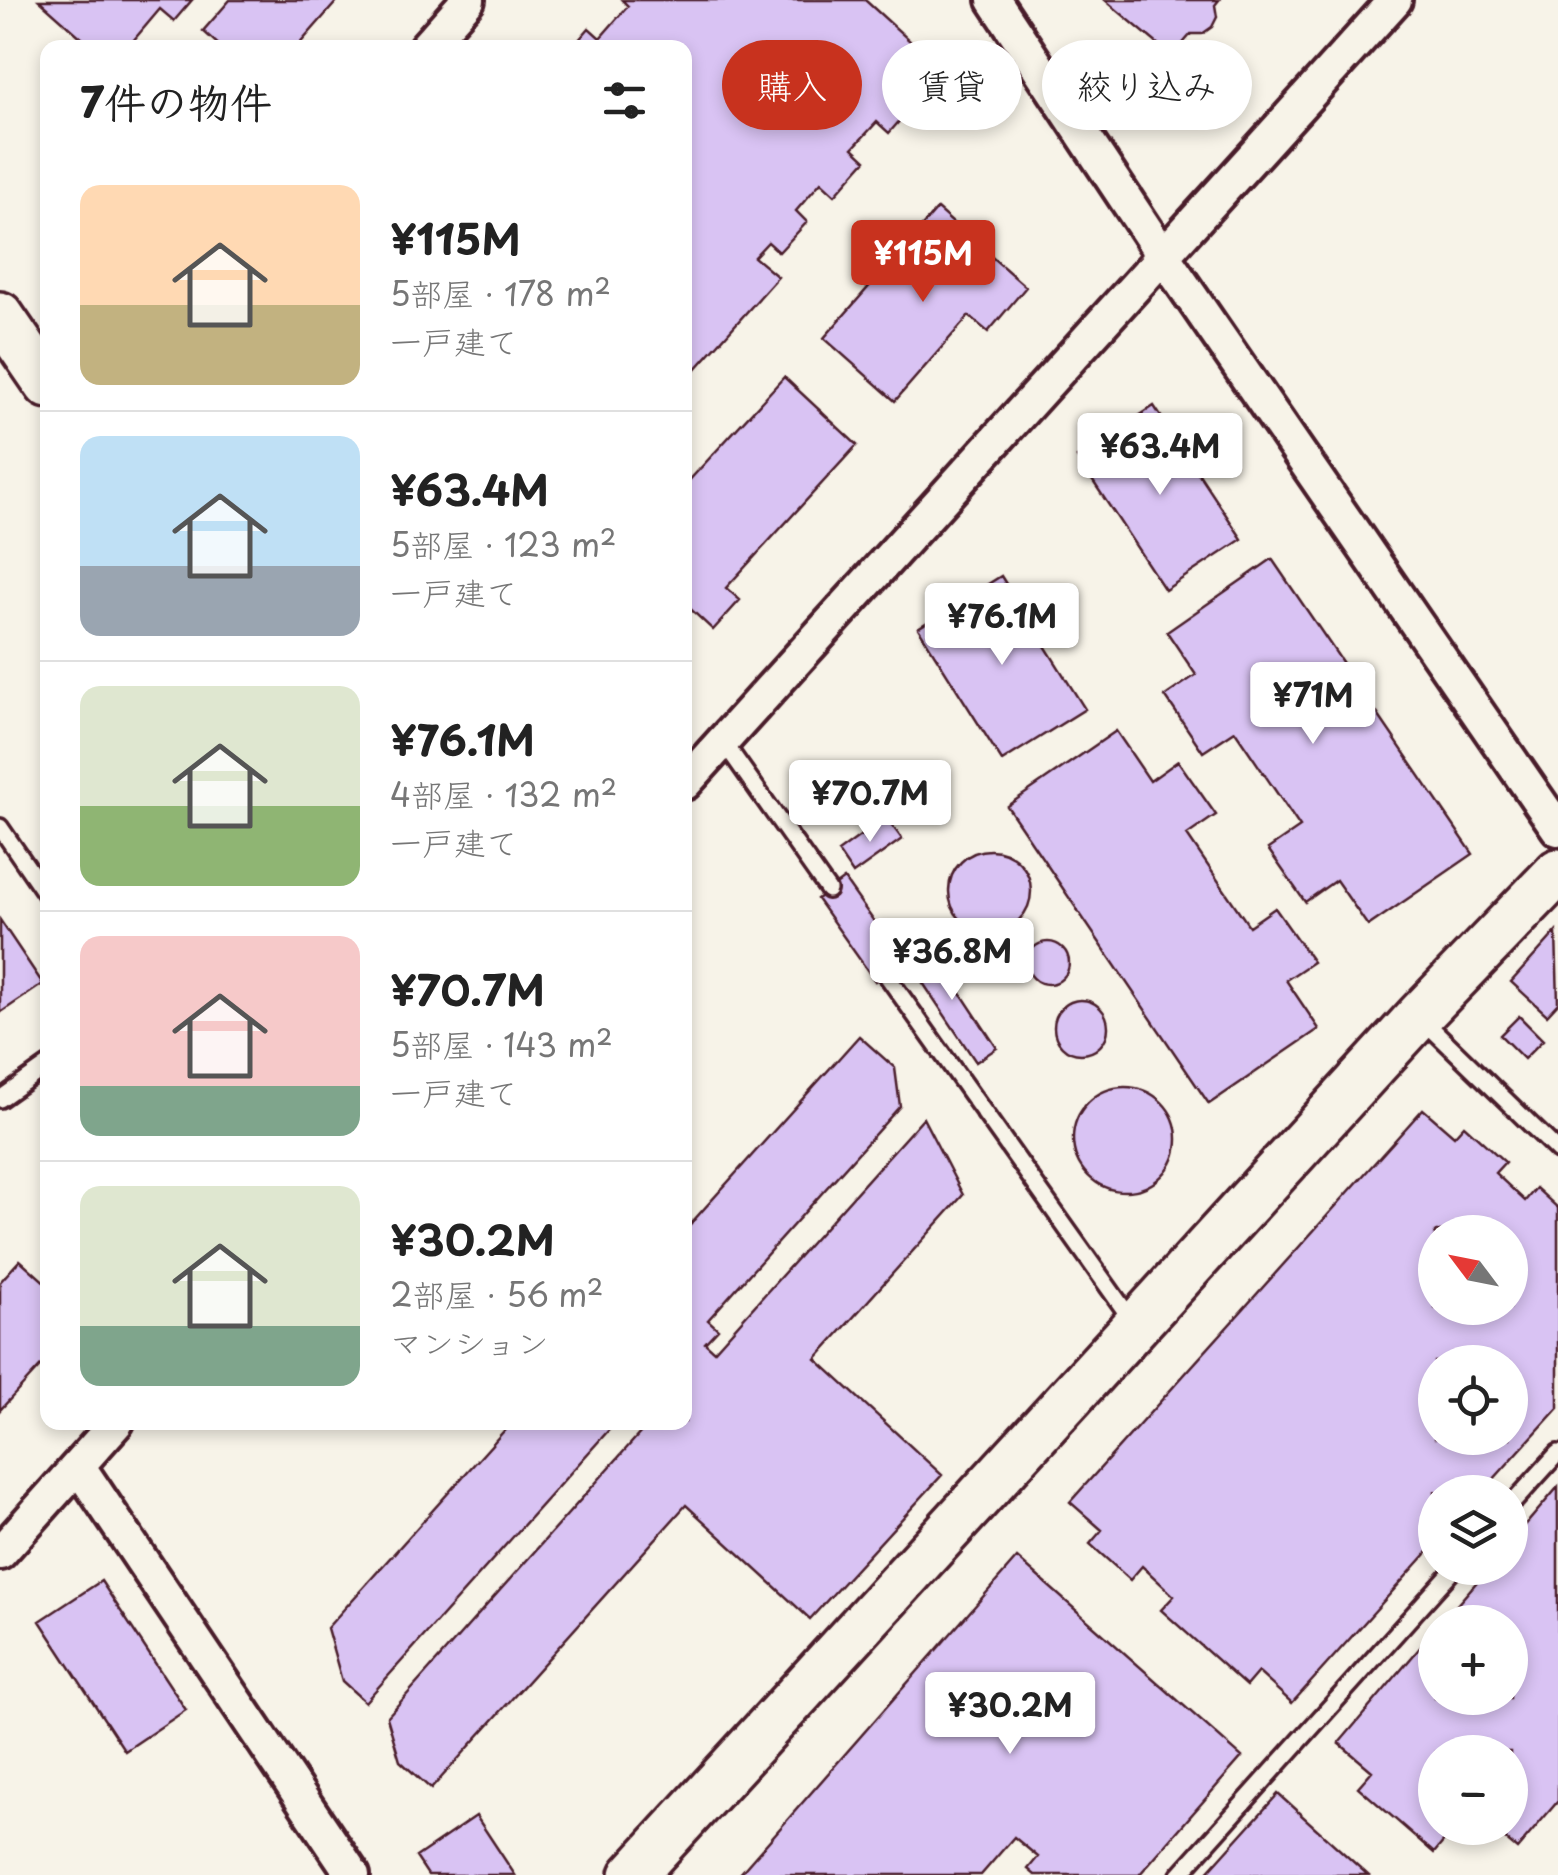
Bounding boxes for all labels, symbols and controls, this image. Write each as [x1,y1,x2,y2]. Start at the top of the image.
chip: 購入 [722,40,862,130]
chip: 賃貸 [882,40,1022,130]
chip: 絞り込み [1042,40,1252,130]
text: 7件の物件 [80,69,272,132]
icon: filters [597,73,652,128]
text: ¥115M [390,206,521,269]
pin: ¥115M [853,220,993,305]
icon: home [160,225,280,345]
text: ¥115M [873,228,973,276]
text: 5部屋 · 178 m² [390,269,611,317]
text: 一戸建て [390,317,518,365]
pin: ¥63.4M [1079,413,1241,498]
text: ¥63.4M [1099,421,1221,469]
text: ¥63.4M [390,457,549,520]
icon: home [160,476,280,596]
text: 5部屋 · 123 m² [390,520,616,568]
text: 一戸建て [390,568,518,616]
pin: ¥76.1M [921,583,1083,668]
text: ¥76.1M [947,591,1057,639]
pin: ¥71M [1254,662,1372,747]
text: ¥71M [1272,670,1354,718]
text: ¥76.1M [390,707,535,770]
icon: home [160,726,280,846]
pin: ¥70.7M [789,760,951,845]
text: ¥70.7M [811,768,929,816]
text: 4部屋 · 132 m² [390,770,617,818]
text: 一戸建て [390,818,518,866]
pin: ¥36.8M [871,918,1033,1003]
text: ¥36.8M [892,926,1012,974]
text: ¥70.7M [390,957,545,1020]
icon: home [160,976,280,1096]
text: 5部屋 · 143 m² [390,1020,613,1068]
text: 一戸建て [390,1068,518,1116]
text: ¥30.2M [390,1207,555,1270]
north arrow [1418,1215,1528,1325]
map controls [1418,1215,1528,1845]
icon: home [160,1226,280,1346]
text: 2部屋 · 56 m² [390,1270,604,1318]
text: マンション [390,1318,549,1366]
button: locate [1418,1345,1528,1455]
button: layers [1418,1475,1528,1585]
button: + [1418,1605,1528,1715]
pin: ¥30.2M [929,1672,1091,1757]
text: ¥30.2M [947,1680,1073,1728]
button: − [1418,1735,1528,1845]

